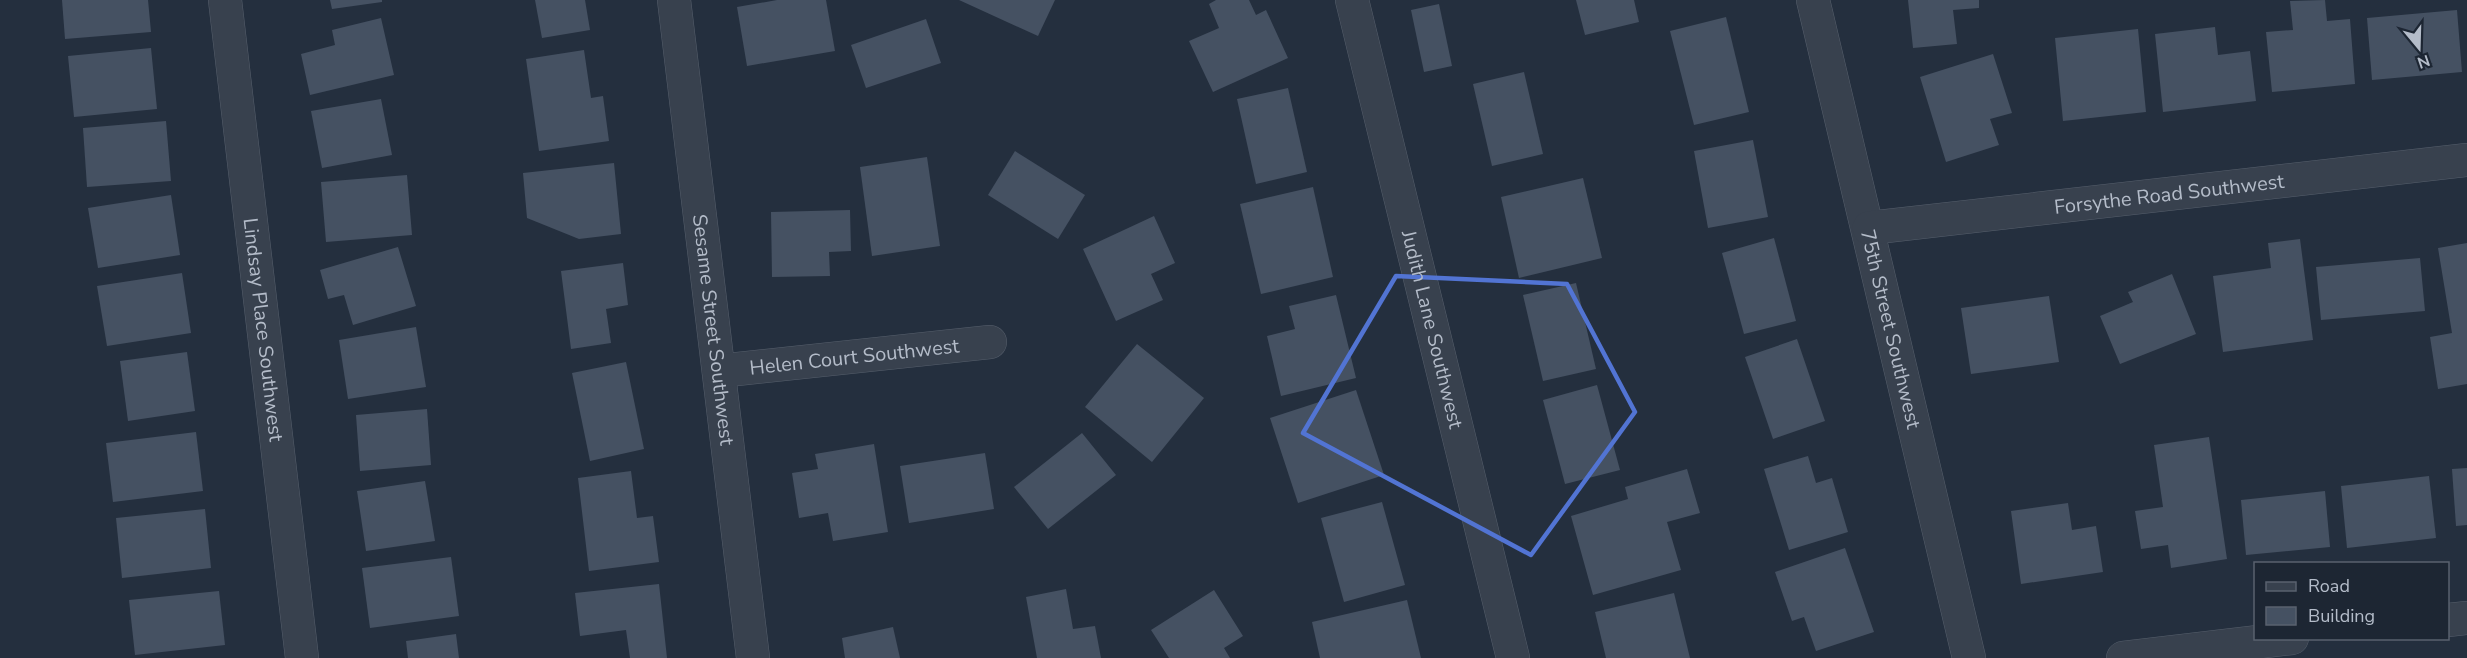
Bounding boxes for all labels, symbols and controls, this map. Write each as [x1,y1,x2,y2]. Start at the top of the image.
north arrow [2389,18,2449,78]
text: N [2414,49,2433,74]
street label: Forsythe Road Southwest [2053,168,2287,221]
street label: Sesame Street Southwest [686,213,740,448]
street label: Lindsay Place Southwest [237,217,290,444]
street label: Judith Lane Southwest [1395,227,1470,432]
street label: 75th Street Southwest [1854,227,1927,432]
street label: Helen Court Southwest [748,332,961,382]
legend [2254,562,2449,640]
text: Road [2308,574,2350,598]
text: Building [2308,604,2375,628]

